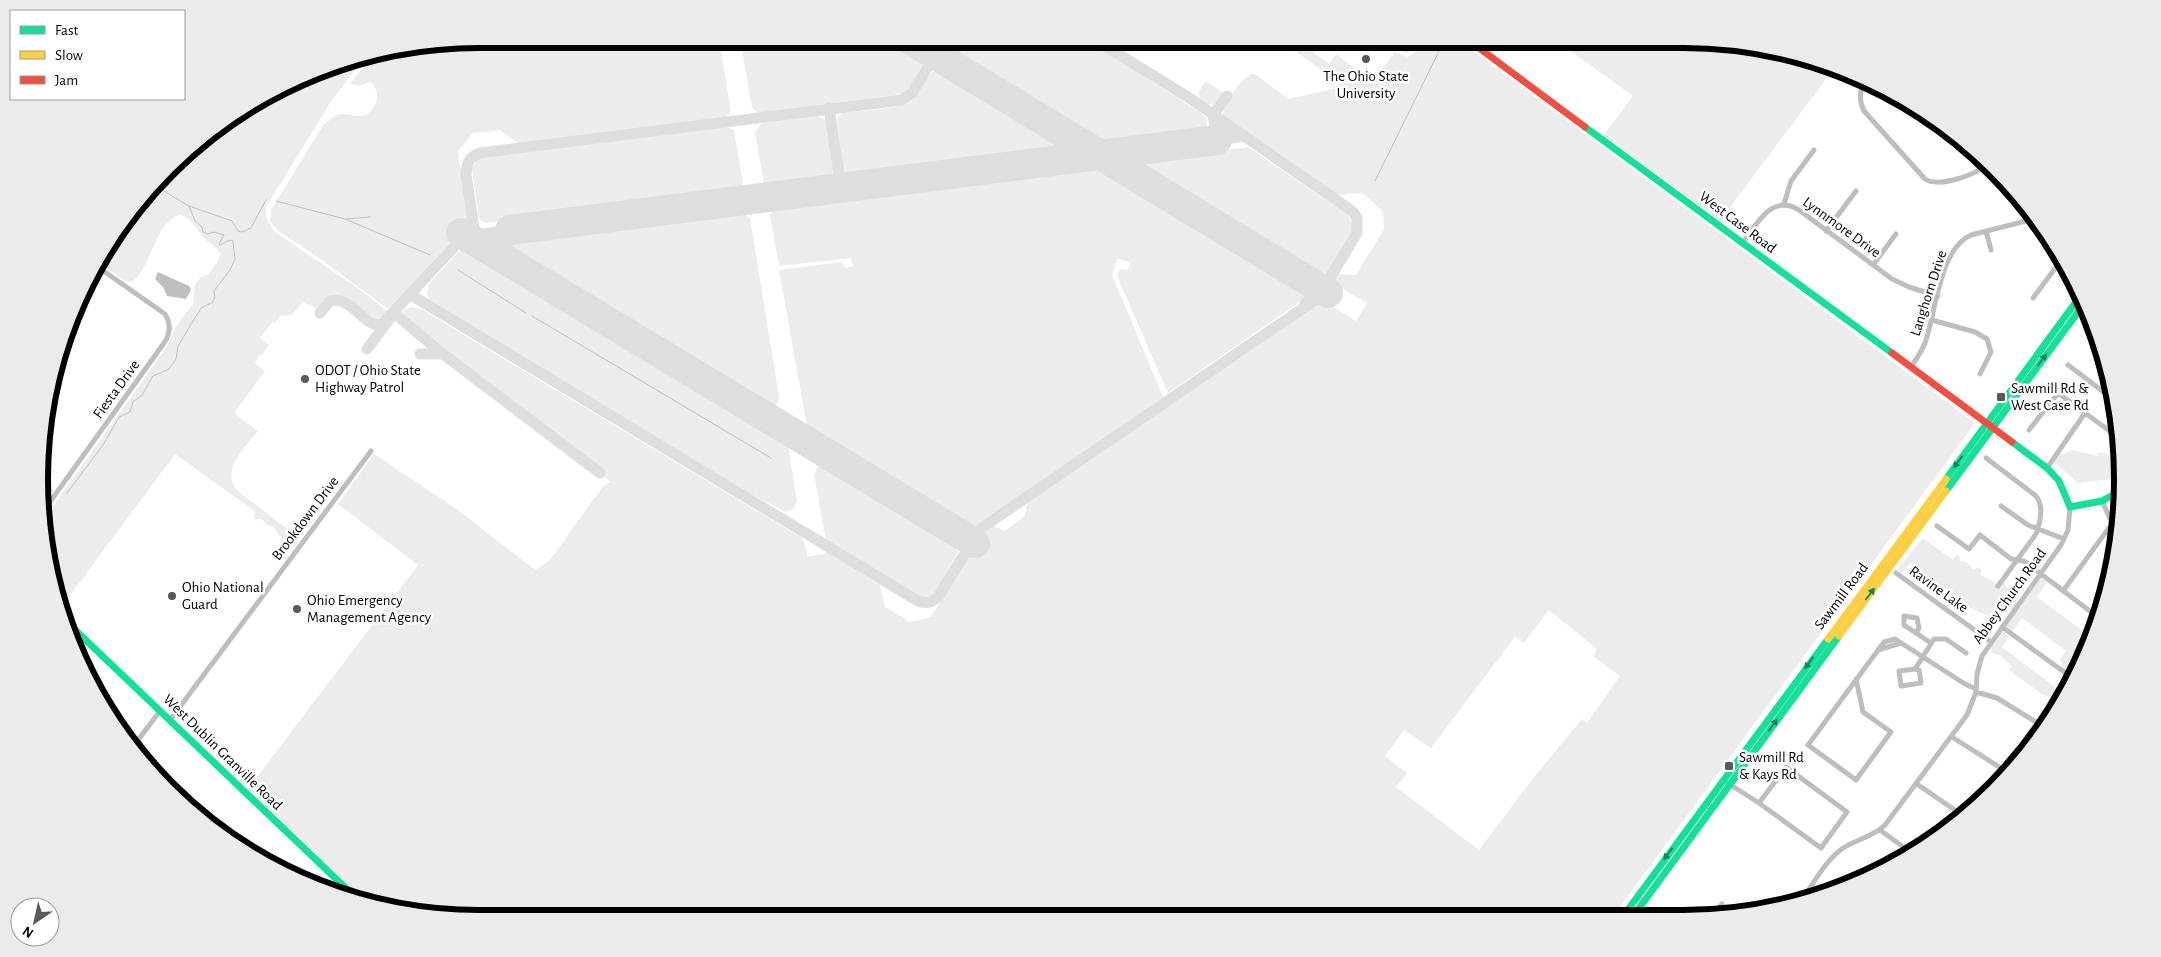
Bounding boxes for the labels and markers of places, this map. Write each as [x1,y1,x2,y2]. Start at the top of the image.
marker: The Ohio State University [1360,53,1372,65]
place label: The Ohio State University [1323,69,1409,101]
place label: ODOT / Ohio State Highway Patrol [315,363,421,395]
marker: ODOT / Ohio State Highway Patrol [299,373,311,385]
place label: Sawmill Rd & West Case Rd [2011,381,2089,413]
marker: Sawmill Rd & West Case Rd [1995,391,2007,403]
place label: Ohio National Guard [182,580,264,612]
marker: Ohio National Guard [166,590,178,602]
place label: Ohio Emergency Management Agency [307,593,432,625]
marker: Ohio Emergency Management Agency [291,603,303,615]
place label: Sawmill Rd & Kays Rd [1739,750,1804,782]
marker: Sawmill Rd & Kays Rd [1723,760,1735,772]

